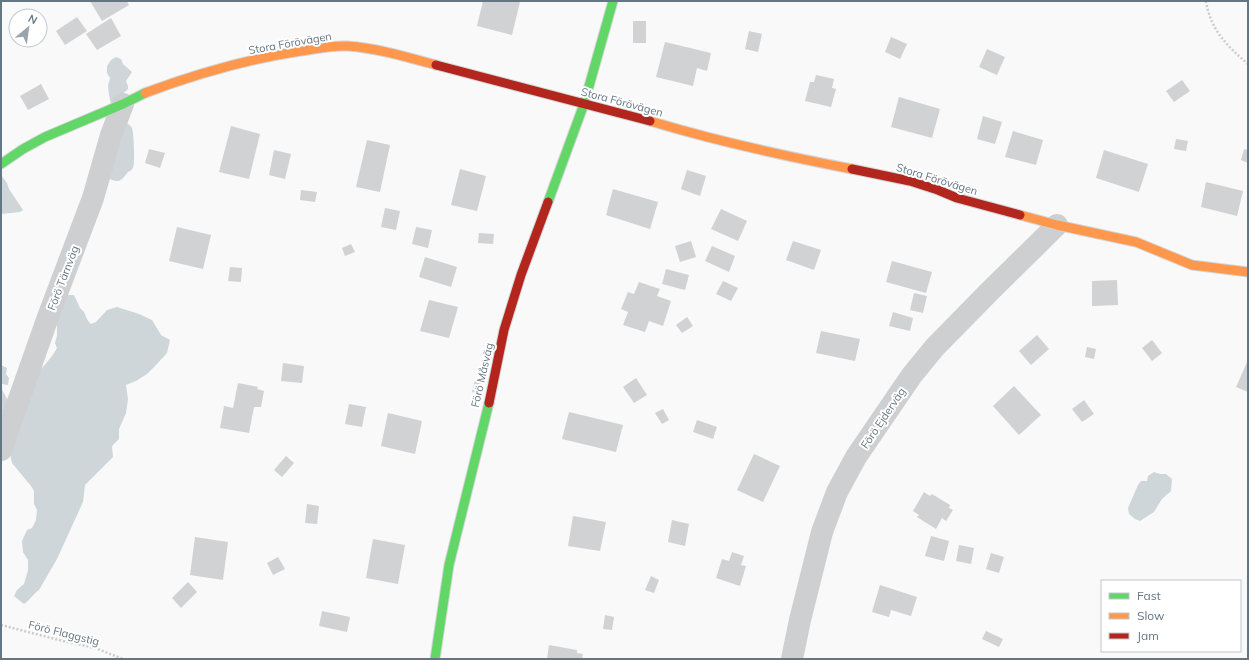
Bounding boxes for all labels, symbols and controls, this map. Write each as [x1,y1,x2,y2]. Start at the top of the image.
north arrow [8,8,48,48]
text: N [26,11,40,27]
street label: Stora Förövägen [247,29,333,57]
street label: Stora Förövägen [580,84,664,120]
street label: Stora Förövägen [895,160,979,198]
street label: Förö Tärnväg [44,244,82,312]
street label: Förö Måsväg [468,341,496,409]
street label: Förö Ejderväg [858,385,908,451]
legend [1101,580,1241,652]
text: Fast [1137,588,1161,603]
text: Slow [1137,608,1165,623]
street label: Förö Flaggstig [27,617,101,649]
text: Jam [1137,628,1159,643]

